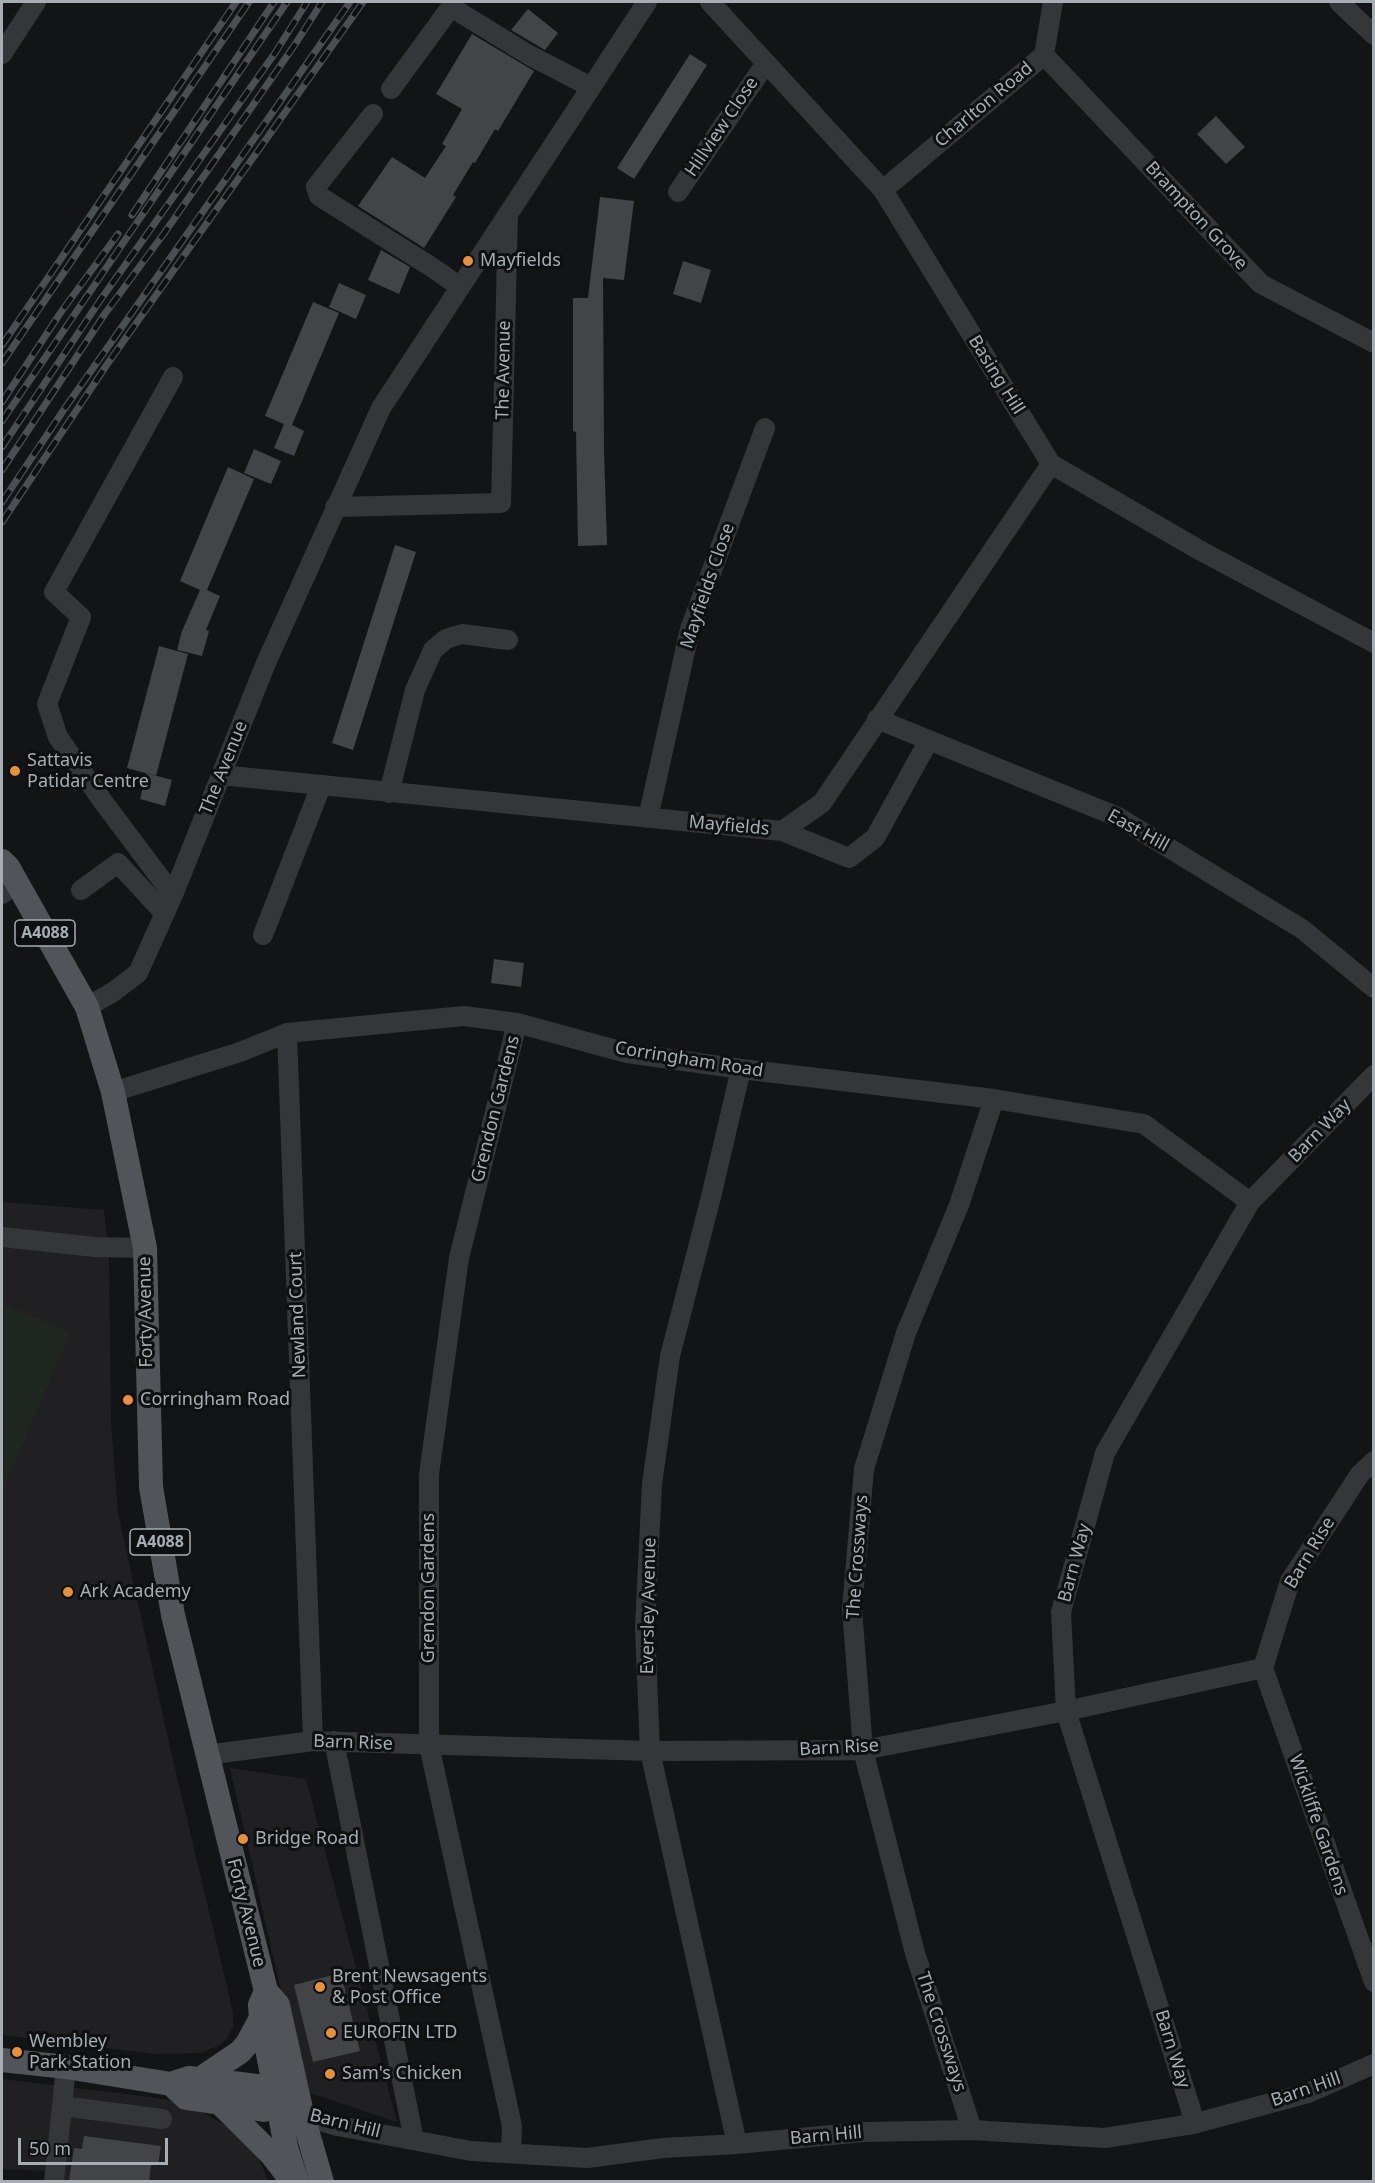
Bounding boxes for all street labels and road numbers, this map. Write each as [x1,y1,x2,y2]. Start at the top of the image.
street label: Charlton Road [931,58,1037,152]
street label: Hillview Close [681,73,763,181]
street label: Brampton Grove [1140,157,1252,275]
street label: The Avenue [492,320,516,420]
street label: Basing Hill [963,331,1029,419]
street label: Mayfields Close [676,520,740,652]
street label: The Avenue [195,718,253,818]
street label: East Hill [1103,805,1173,857]
street label: Mayfields [688,812,770,840]
road number: A4088 [15,920,75,946]
street label: Grendon Gardens [467,1033,525,1185]
street label: Corringham Road [613,1038,765,1082]
street label: Barn Way [1284,1094,1356,1168]
street label: Newland Court [285,1251,311,1379]
street label: Forty Avenue [134,1256,158,1368]
street label: The Crossways [843,1494,873,1620]
street label: Grendon Gardens [418,1513,440,1663]
street label: Barn Rise [1280,1513,1340,1593]
street label: Barn Way [1054,1521,1096,1605]
road number: A4088 [130,1529,190,1555]
street label: Eversley Avenue [637,1537,661,1675]
street label: Barn Rise [313,1731,393,1755]
street label: Barn Rise [799,1735,879,1761]
street label: Wickliffe Gardens [1284,1752,1352,1898]
street label: Forty Avenue [222,1856,270,1970]
street label: The Crossways [911,1969,971,2095]
street label: Barn Way [1150,2007,1194,2091]
street label: Barn Hill [1268,2068,1344,2112]
street label: Barn Hill [307,2105,383,2143]
street label: Barn Hill [789,2122,863,2150]

